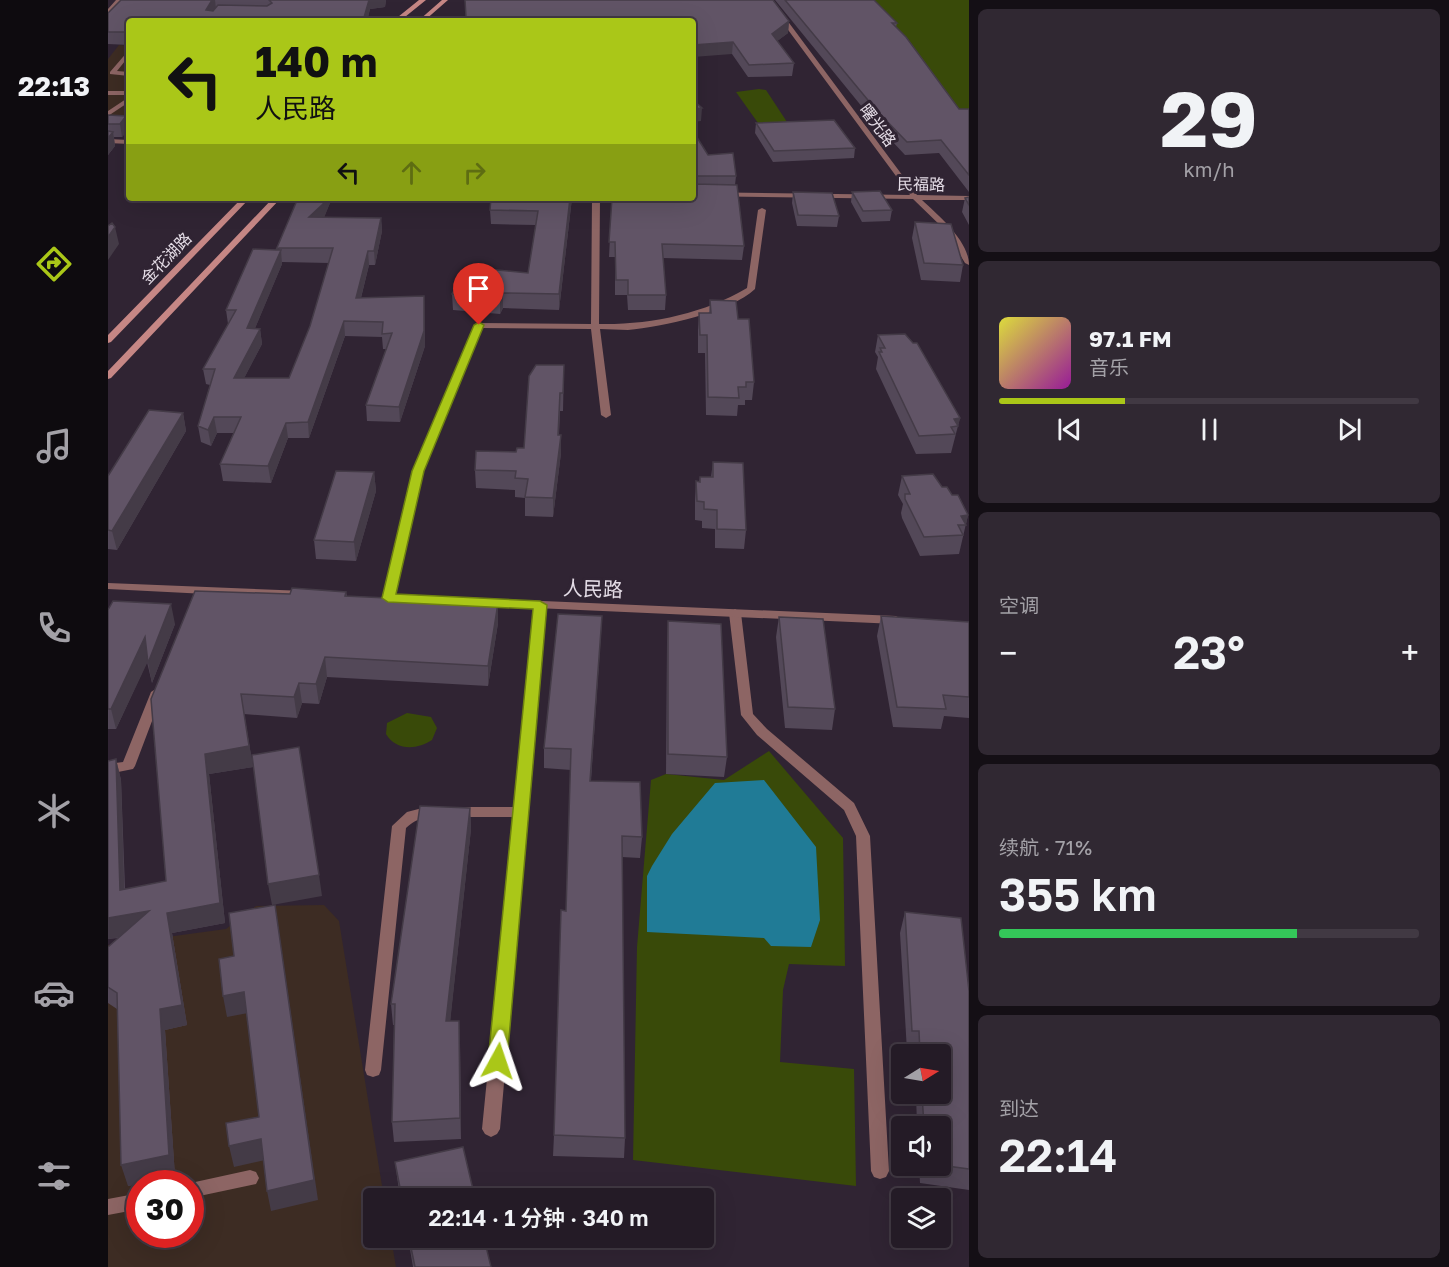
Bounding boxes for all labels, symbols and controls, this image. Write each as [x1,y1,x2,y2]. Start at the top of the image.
text: 140 m [255,36,377,86]
icon: left [156,42,234,120]
text: 22:13 [18,70,90,102]
text: 29 [1160,71,1258,164]
text: 人民路 [255,92,336,124]
street label: 曙光路 [856,100,900,150]
icon: left [332,156,365,189]
icon: ahead [395,156,428,189]
icon: right [458,156,491,189]
text: km/h [1184,157,1234,181]
street label: 民福路 [897,174,945,194]
street label: 金花湖路 [137,228,195,288]
icon: directions [33,243,75,285]
pin [453,263,504,325]
icon: arrive [462,272,495,305]
text: 97.1 FM [1089,325,1172,352]
text: 音乐 [1089,355,1129,379]
icon: previous [1053,413,1086,446]
icon: pause [1193,413,1226,446]
icon: next [1333,413,1366,446]
icon: music [33,425,75,467]
street label: 人民路 [563,575,623,601]
text: 空调 [999,593,1039,617]
icon: phone [33,607,75,649]
text: 23° [1173,625,1245,679]
text: − [999,633,1017,672]
text: + [1401,633,1419,672]
icon: climate [33,790,75,832]
text: 续航 · 71% [999,835,1092,859]
text: 355 km [999,867,1157,921]
icon: car [33,972,75,1014]
position arrow [466,1029,530,1093]
north arrow [891,1044,951,1104]
map controls [891,1044,951,1248]
text: 到达 [999,1096,1039,1120]
button: sound [891,1116,951,1176]
text: 22:14 [999,1128,1118,1182]
icon: filters [33,1155,75,1197]
speed limit sign: 30 [126,1170,204,1248]
button: layers [891,1188,951,1248]
text: 22:14 · 1 分钟 · 340 m [428,1204,649,1231]

